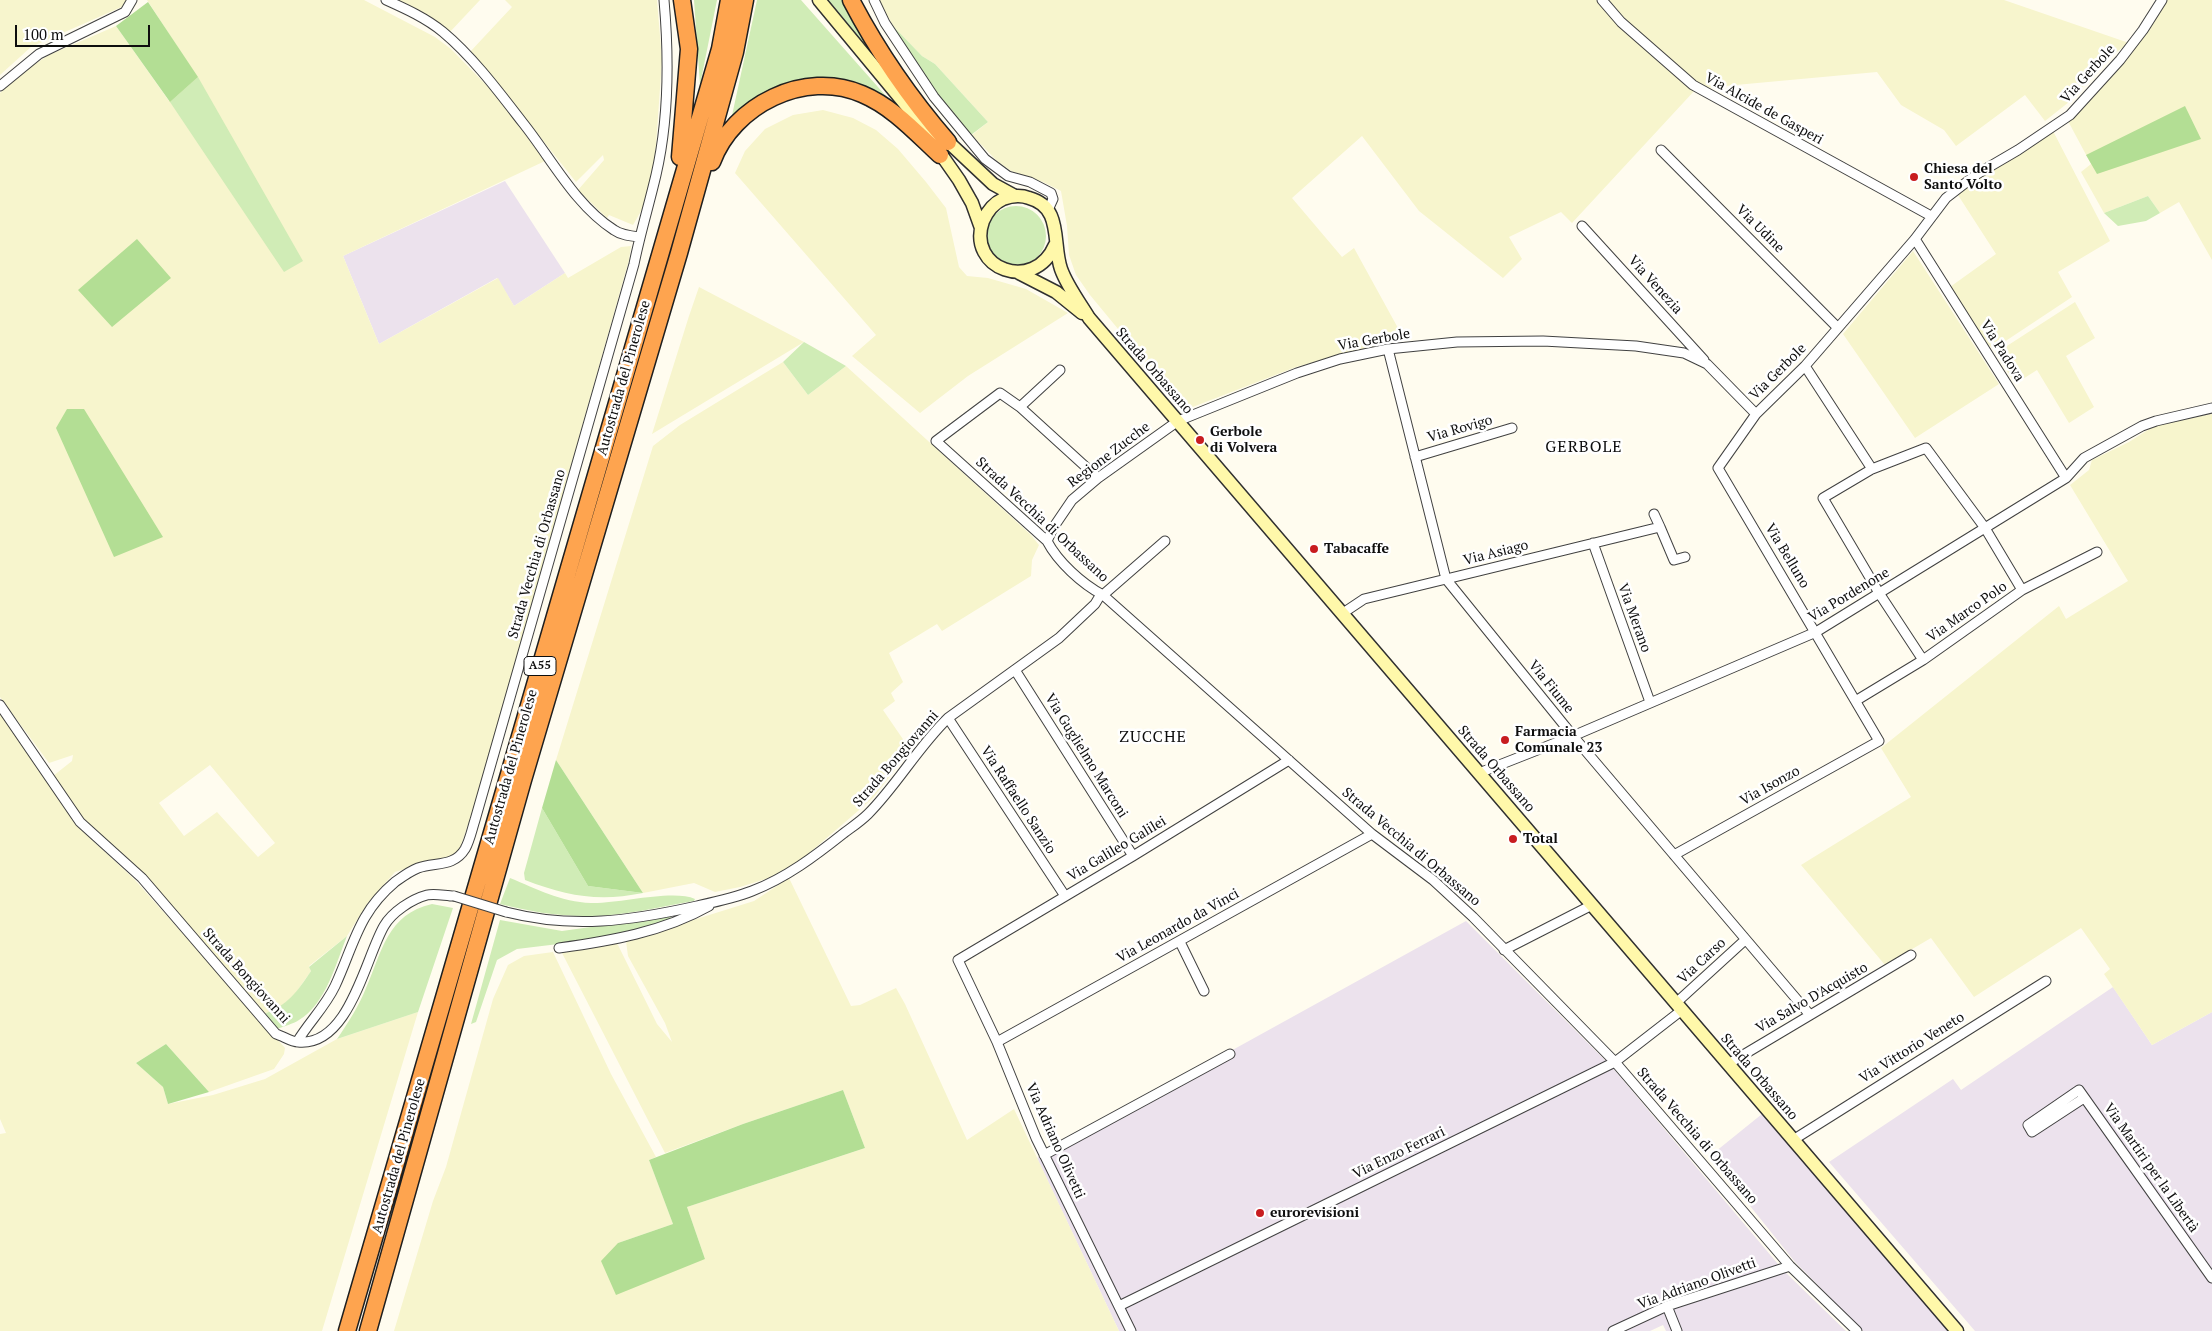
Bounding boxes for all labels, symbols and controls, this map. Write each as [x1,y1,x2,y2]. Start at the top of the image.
scale bar [18,15,152,47]
text: 100 m [23,24,64,44]
street label: Via Gerbole [2057,41,2119,107]
street label: Via Alcide de Gasperi [1702,70,1826,148]
place label: Chiesa del Santo Volto [1924,161,2002,193]
marker: Chiesa del Santo Volto [1908,171,1920,183]
street label: Via Udine [1732,201,1788,257]
street label: Via Venezia [1624,252,1686,318]
street label: Autostrada del Pinerolese [594,299,654,457]
street label: Via Padova [1977,317,2027,385]
street label: Strada Orbassano [1112,324,1196,418]
street label: Via Gerbole [1337,325,1411,355]
street label: Via Gerbole [1746,340,1810,404]
street label: Via Rovigo [1426,412,1494,446]
street label: Regione Zucche [1065,419,1153,491]
place label: Gerbole di Volvera [1210,424,1277,457]
marker: Gerbole di Volvera [1194,434,1206,446]
district label: GERBOLE [1544,437,1624,457]
street label: Strada Vecchia di Orbassano [972,454,1112,586]
street label: Strada Vecchia di Orbassano [505,467,569,641]
street label: Via Belluno [1761,521,1813,591]
street label: Via Asiago [1462,537,1530,569]
place label: Tabacaffe [1324,541,1389,557]
marker: Tabacaffe [1308,543,1320,555]
street label: Via Pordenone [1805,564,1893,626]
street label: Via Marco Polo [1924,578,2010,646]
street label: Via Merano [1614,581,1654,655]
road number: A55 [524,656,556,676]
street label: Via Fiume [1525,657,1577,717]
street label: Autostrada del Pinerolese [481,688,541,846]
street label: Via Guglielmo Marconi [1041,691,1131,821]
street label: Strada Bongiovanni [850,707,942,811]
street label: Strada Orbassano [1454,722,1538,816]
place label: Farmacia Comunale 23 [1515,724,1602,756]
district label: ZUCCHE [1118,727,1188,747]
marker: Farmacia Comunale 23 [1499,734,1511,746]
street label: Via Raffaello Sanzio [977,743,1059,857]
street label: Via Isonzo [1737,763,1803,809]
street label: Strada Vecchia di Orbassano [1338,784,1484,910]
street label: Via Galileo Galilei [1065,813,1169,885]
place label: Total [1523,831,1558,847]
marker: Total [1507,833,1519,845]
street label: Via Leonardo da Vinci [1114,885,1242,967]
street label: Strada Bongiovanni [199,925,293,1027]
street label: Via Carso [1675,935,1729,987]
street label: Via Salvo D'Acquisto [1753,959,1871,1037]
street label: Via Vittorio Veneto [1856,1009,1968,1087]
street label: Strada Orbassano [1717,1030,1801,1124]
street label: Strada Vecchia di Orbassano [1633,1064,1761,1208]
street label: Autostrada del Pinerolese [369,1077,429,1235]
street label: Via Adriano Olivetti [1022,1080,1088,1202]
street label: Via Martiri per la Libertà [2100,1100,2202,1236]
street label: Via Enzo Ferrari [1350,1123,1448,1183]
place label: eurorevisioni [1270,1205,1359,1221]
marker: eurorevisioni [1254,1207,1266,1219]
street label: Via Adriano Olivetti [1635,1255,1759,1313]

